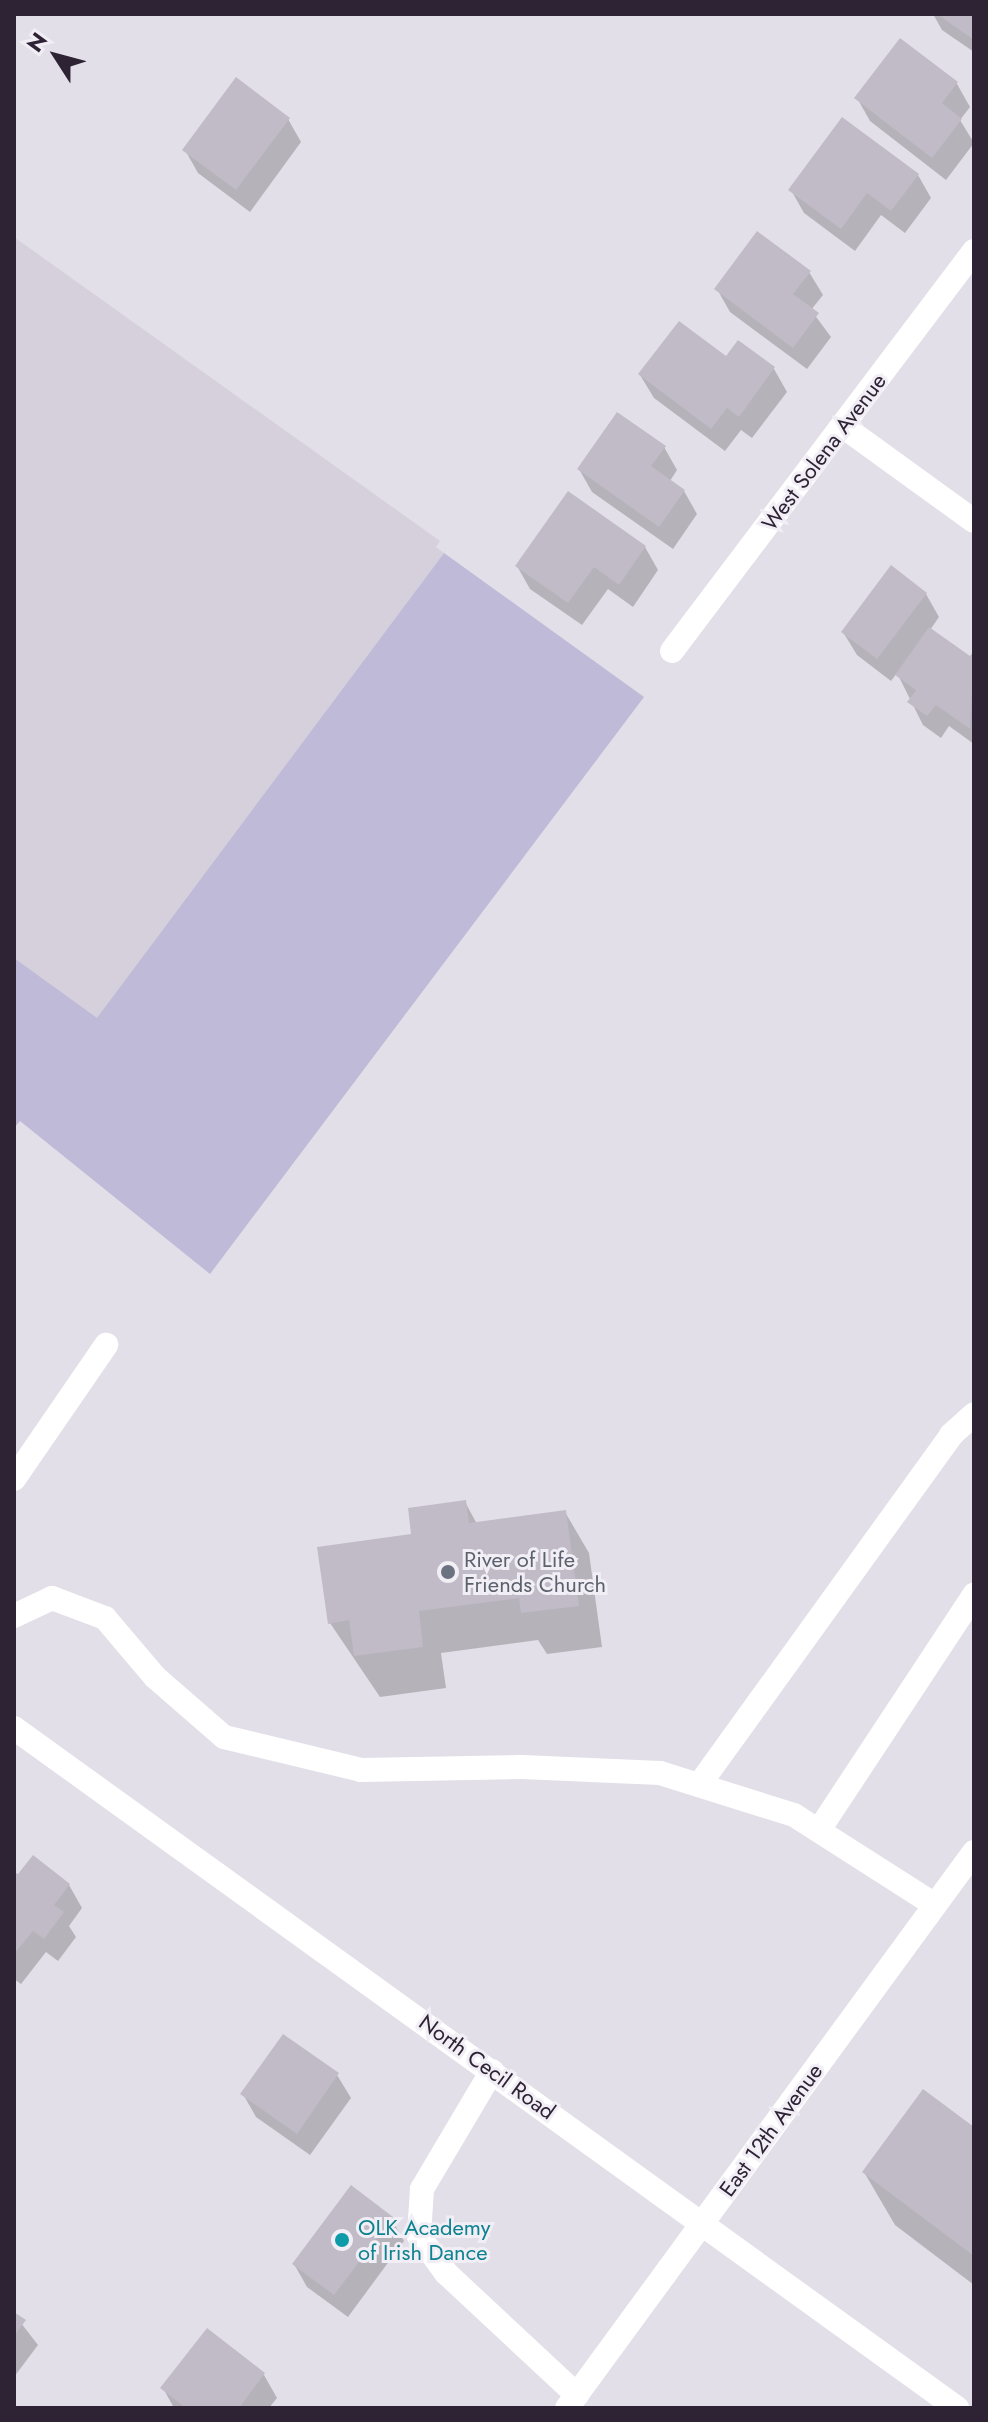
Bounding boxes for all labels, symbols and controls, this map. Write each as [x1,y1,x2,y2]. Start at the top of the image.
north arrow [16,16,96,96]
text: N [19,25,55,58]
street label: West Solena Avenue [756,368,892,536]
place label: River of Life Friends Church [464,1546,606,1598]
marker: River of Life Friends Church [439,1563,457,1581]
street label: North Cecil Road [414,2009,560,2125]
street label: East 12th Avenue [714,2058,828,2202]
place label: OLK Academy of Irish Dance [358,2214,491,2266]
marker: OLK Academy of Irish Dance [333,2231,351,2249]

